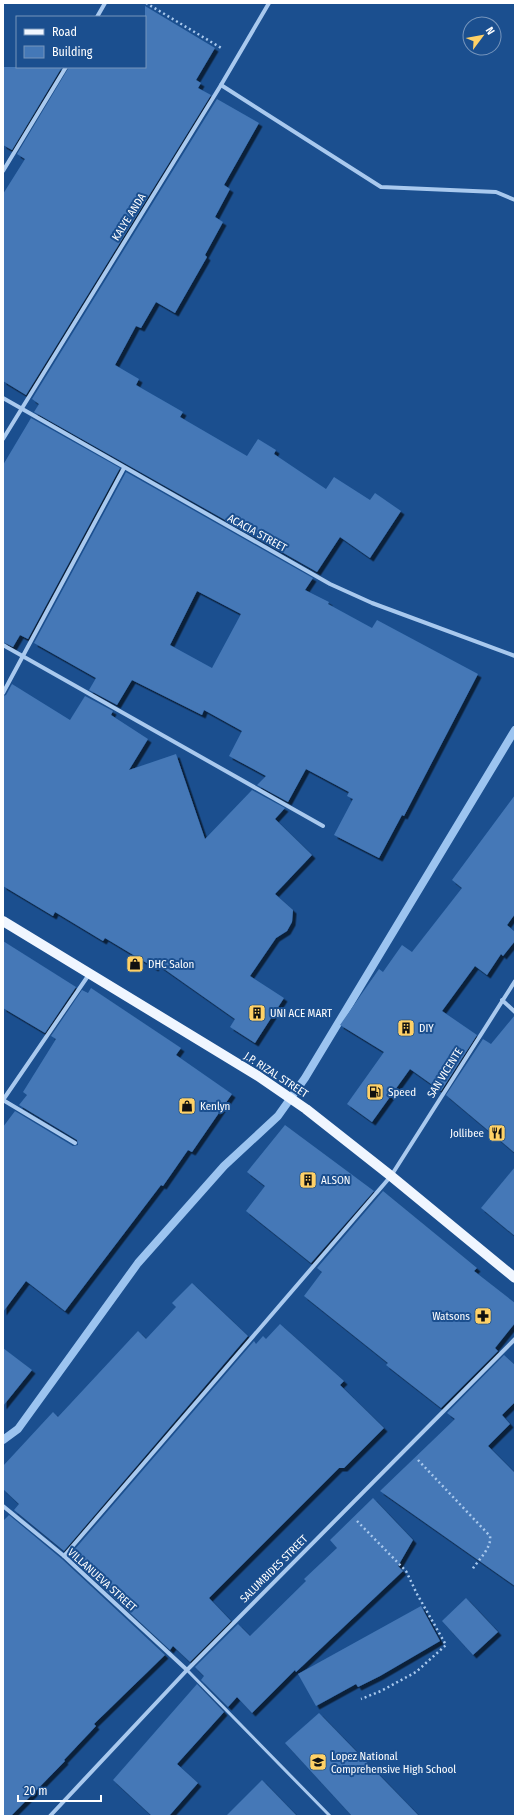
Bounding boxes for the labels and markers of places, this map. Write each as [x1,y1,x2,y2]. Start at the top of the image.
shop icon: DHC Salon [125,954,145,974]
place label: DHC Salon [148,958,194,971]
building icon: UNI ACE MART [247,1003,267,1023]
place label: UNI ACE MART [270,1007,333,1020]
building icon: DIY [396,1018,416,1038]
place label: DIY [419,1022,434,1035]
fuel station icon: Speed [365,1082,385,1102]
place label: Speed [388,1086,416,1099]
shop icon: Kenlyn [177,1096,197,1116]
place label: Kenlyn [200,1100,230,1113]
restaurant icon: Jollibee [487,1123,507,1143]
place label: Jollibee [450,1127,484,1140]
building icon: ALSON [298,1170,318,1190]
place label: ALSON [321,1174,351,1187]
pharmacy icon: Watsons [473,1306,493,1326]
place label: Watsons [432,1310,470,1323]
place label: Lopez National Comprehensive High School [331,1750,456,1776]
school or university icon: Lopez National Comprehensive High School [308,1752,328,1772]

